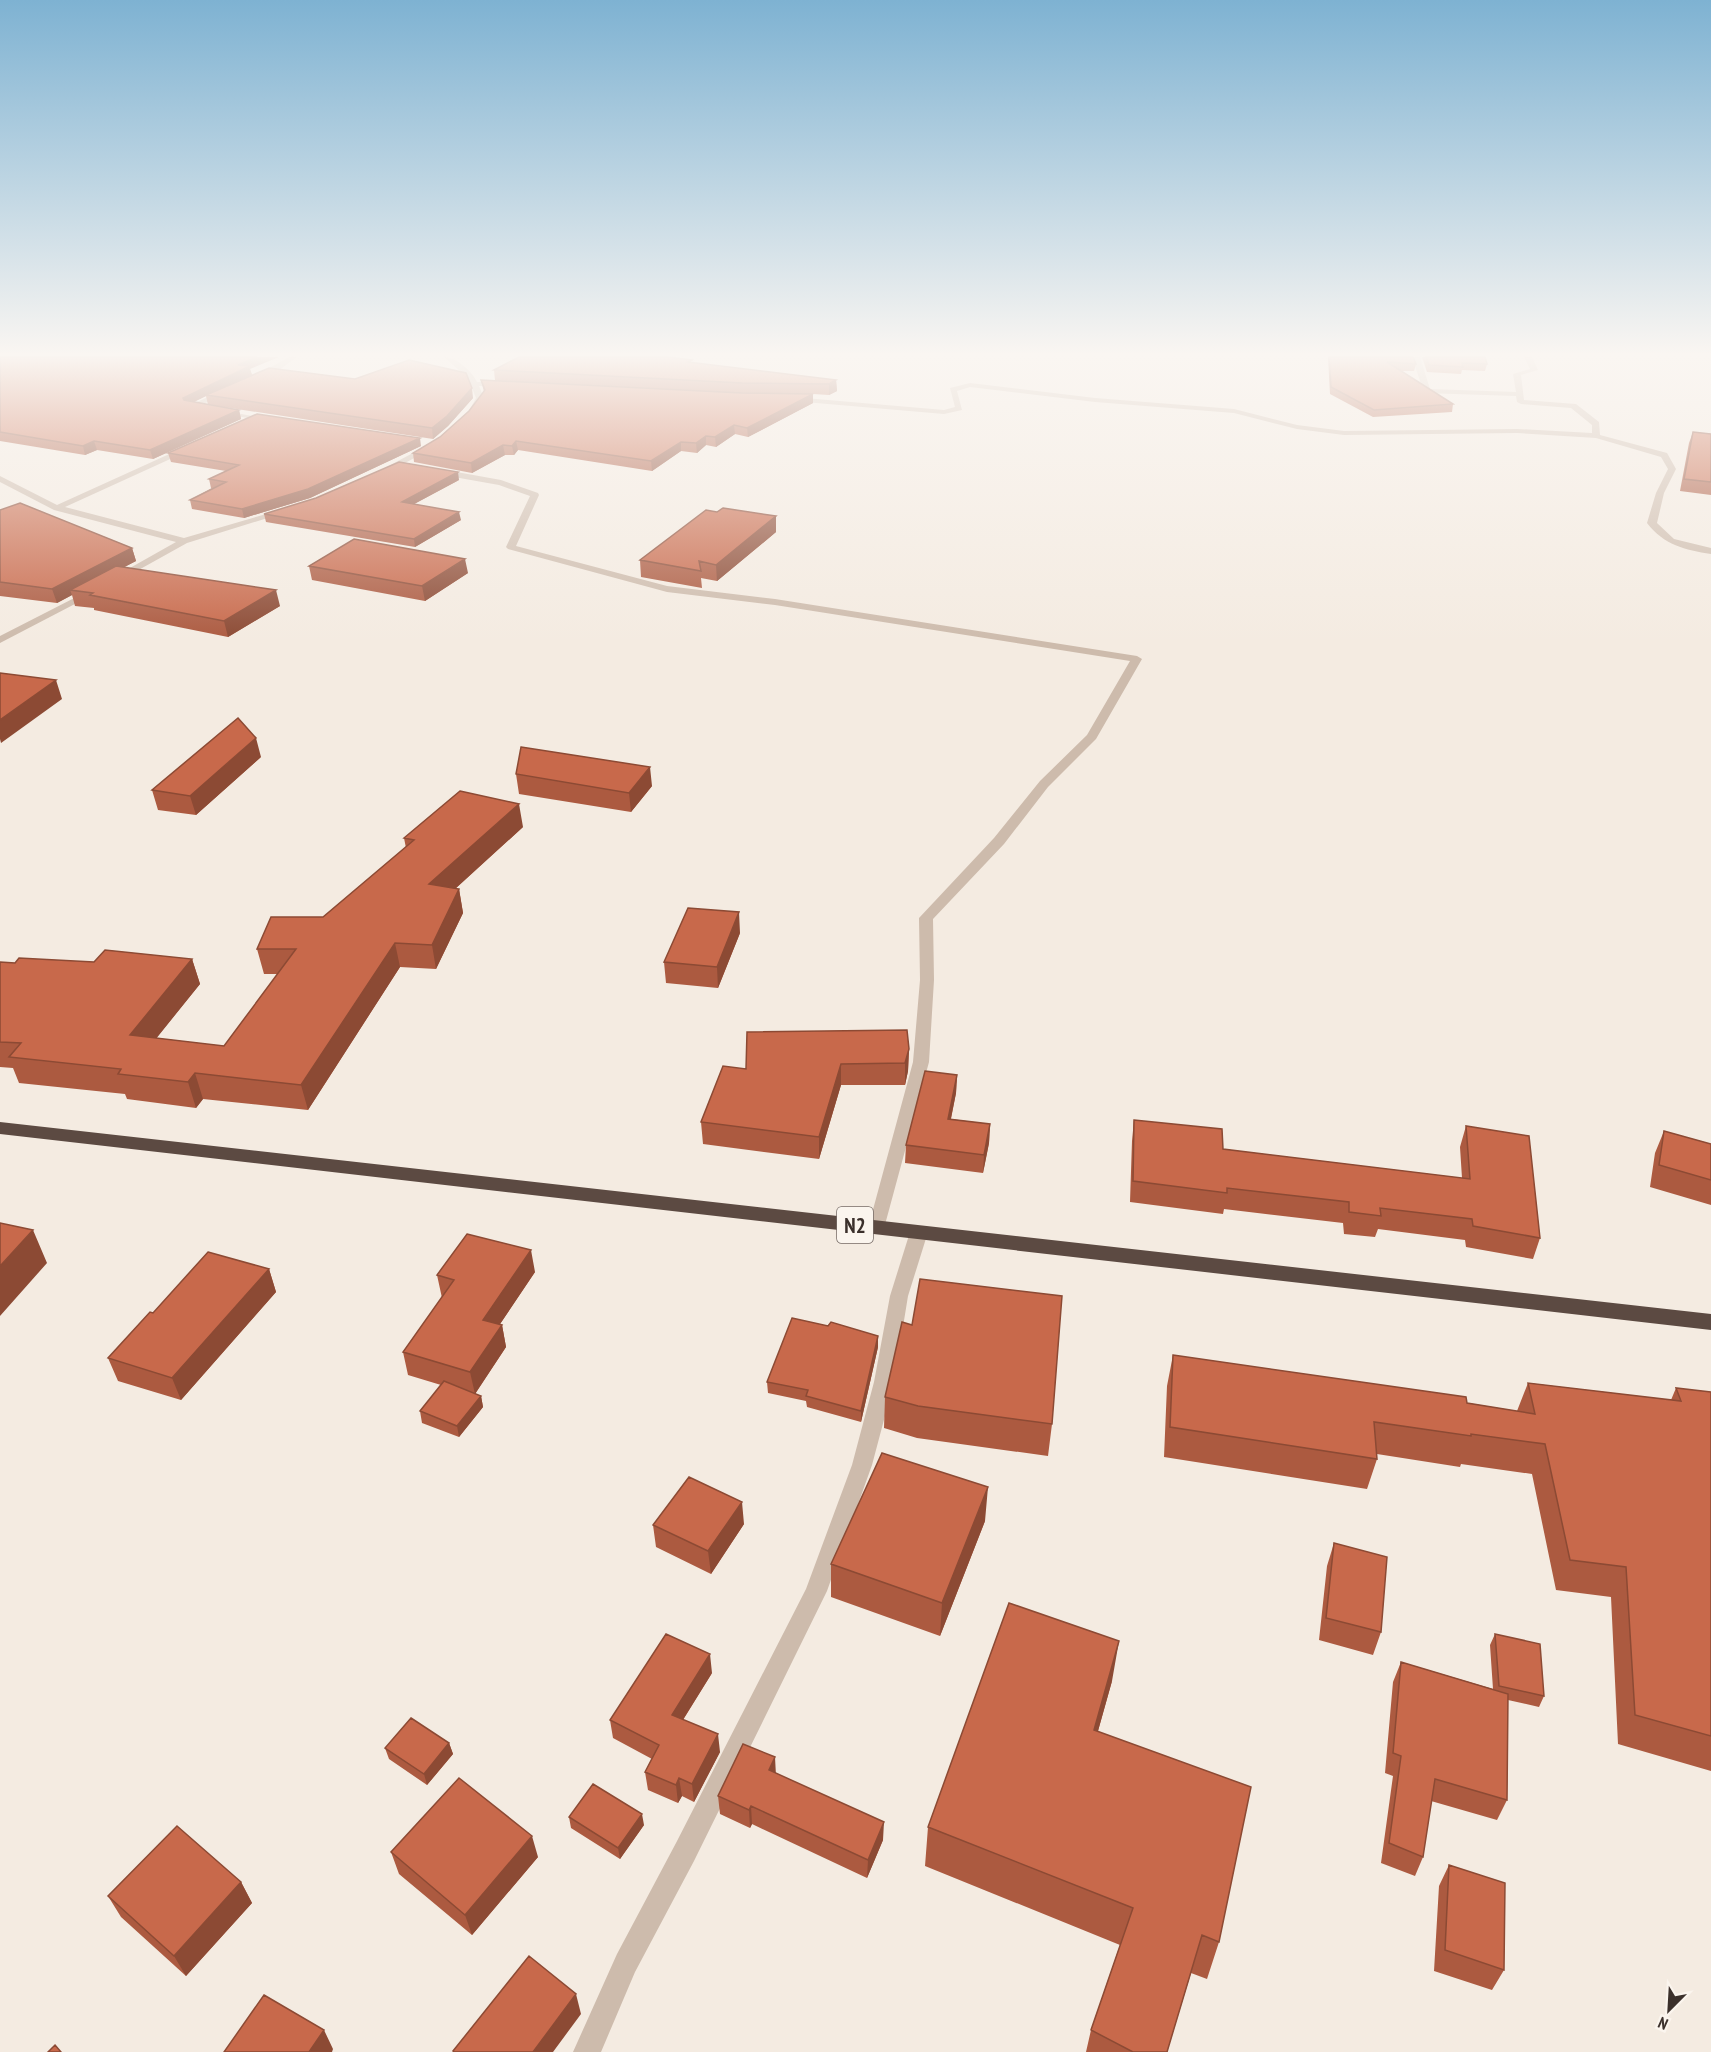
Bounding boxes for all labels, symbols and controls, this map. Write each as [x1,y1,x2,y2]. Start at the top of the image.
road number: N2 [837,1207,873,1243]
north arrow [1639,1980,1699,2040]
text: N [1655,2013,1671,2035]

